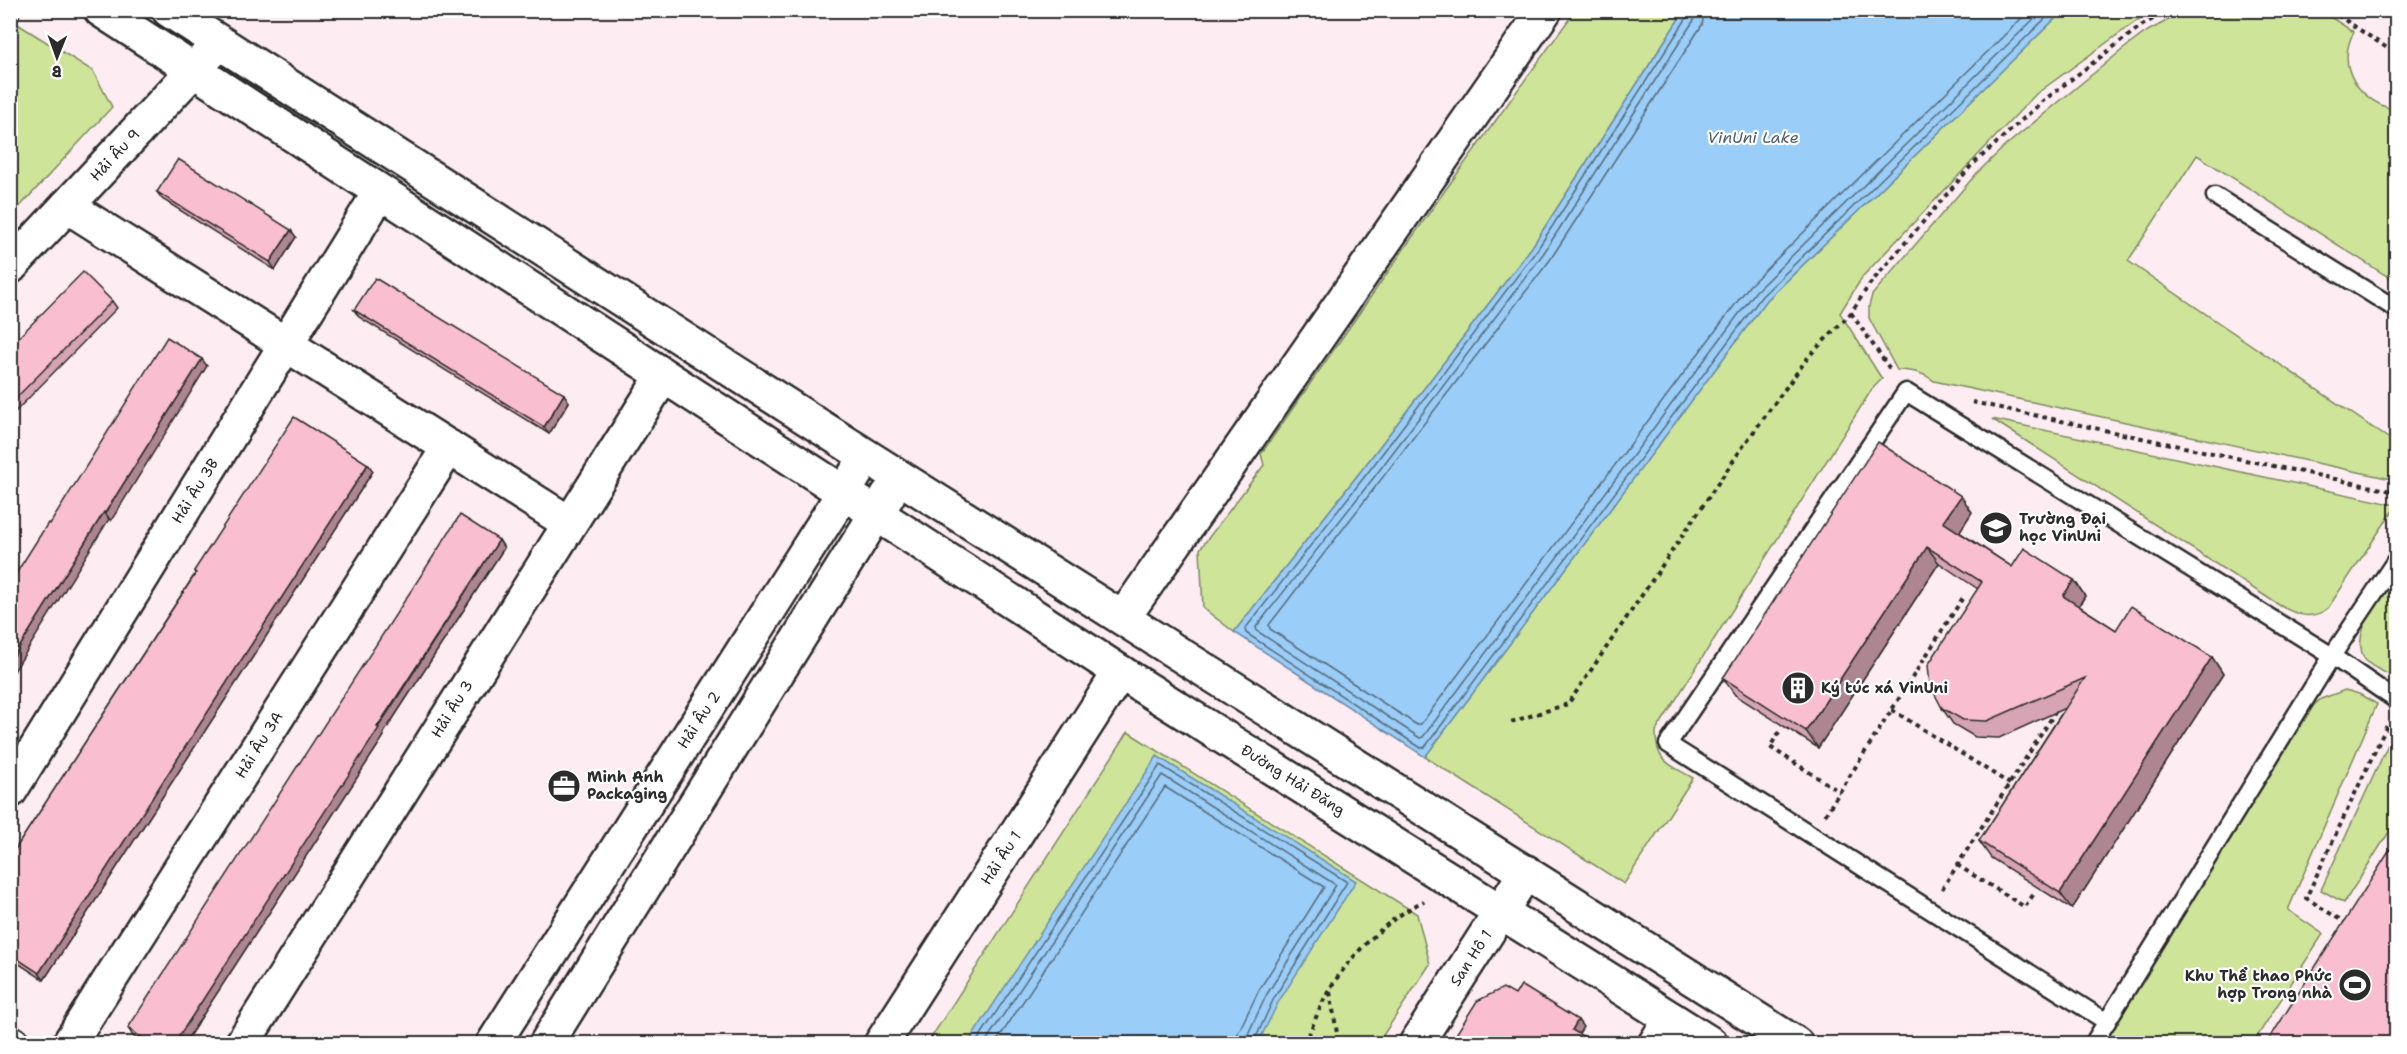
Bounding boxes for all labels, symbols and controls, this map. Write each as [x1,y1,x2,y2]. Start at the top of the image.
north arrow [27,27,87,87]
text: B [52,61,62,82]
street label: Hải Âu 9 [85,124,144,185]
water label: VinUni Lake [1707,127,1799,148]
street label: Hải Âu 3B [166,454,223,527]
place label: Trường Đại học VinUni [2019,509,2106,546]
school or university icon: Trường Đại học VinUni [1978,510,2014,546]
building icon: Ký túc xá VinUni [1780,670,1816,706]
street label: Hải Âu 3 [426,676,478,742]
place label: Ký túc xá VinUni [1821,678,1948,698]
street label: Hải Âu 2 [672,687,725,753]
street label: Hải Âu 3A [230,707,287,782]
street label: Đường Hải Đăng [1237,740,1349,820]
place label: Minh Anh Packaging [587,767,668,804]
office icon: Minh Anh Packaging [546,768,582,804]
street label: Hải Âu 1 [975,827,1026,889]
street label: San Hô 1 [1445,926,1497,990]
place label: Khu Thể thao Phức hợp Trong nhà [2185,966,2333,1003]
sports icon: Khu Thể thao Phức hợp Trong nhà [2337,967,2373,1003]

